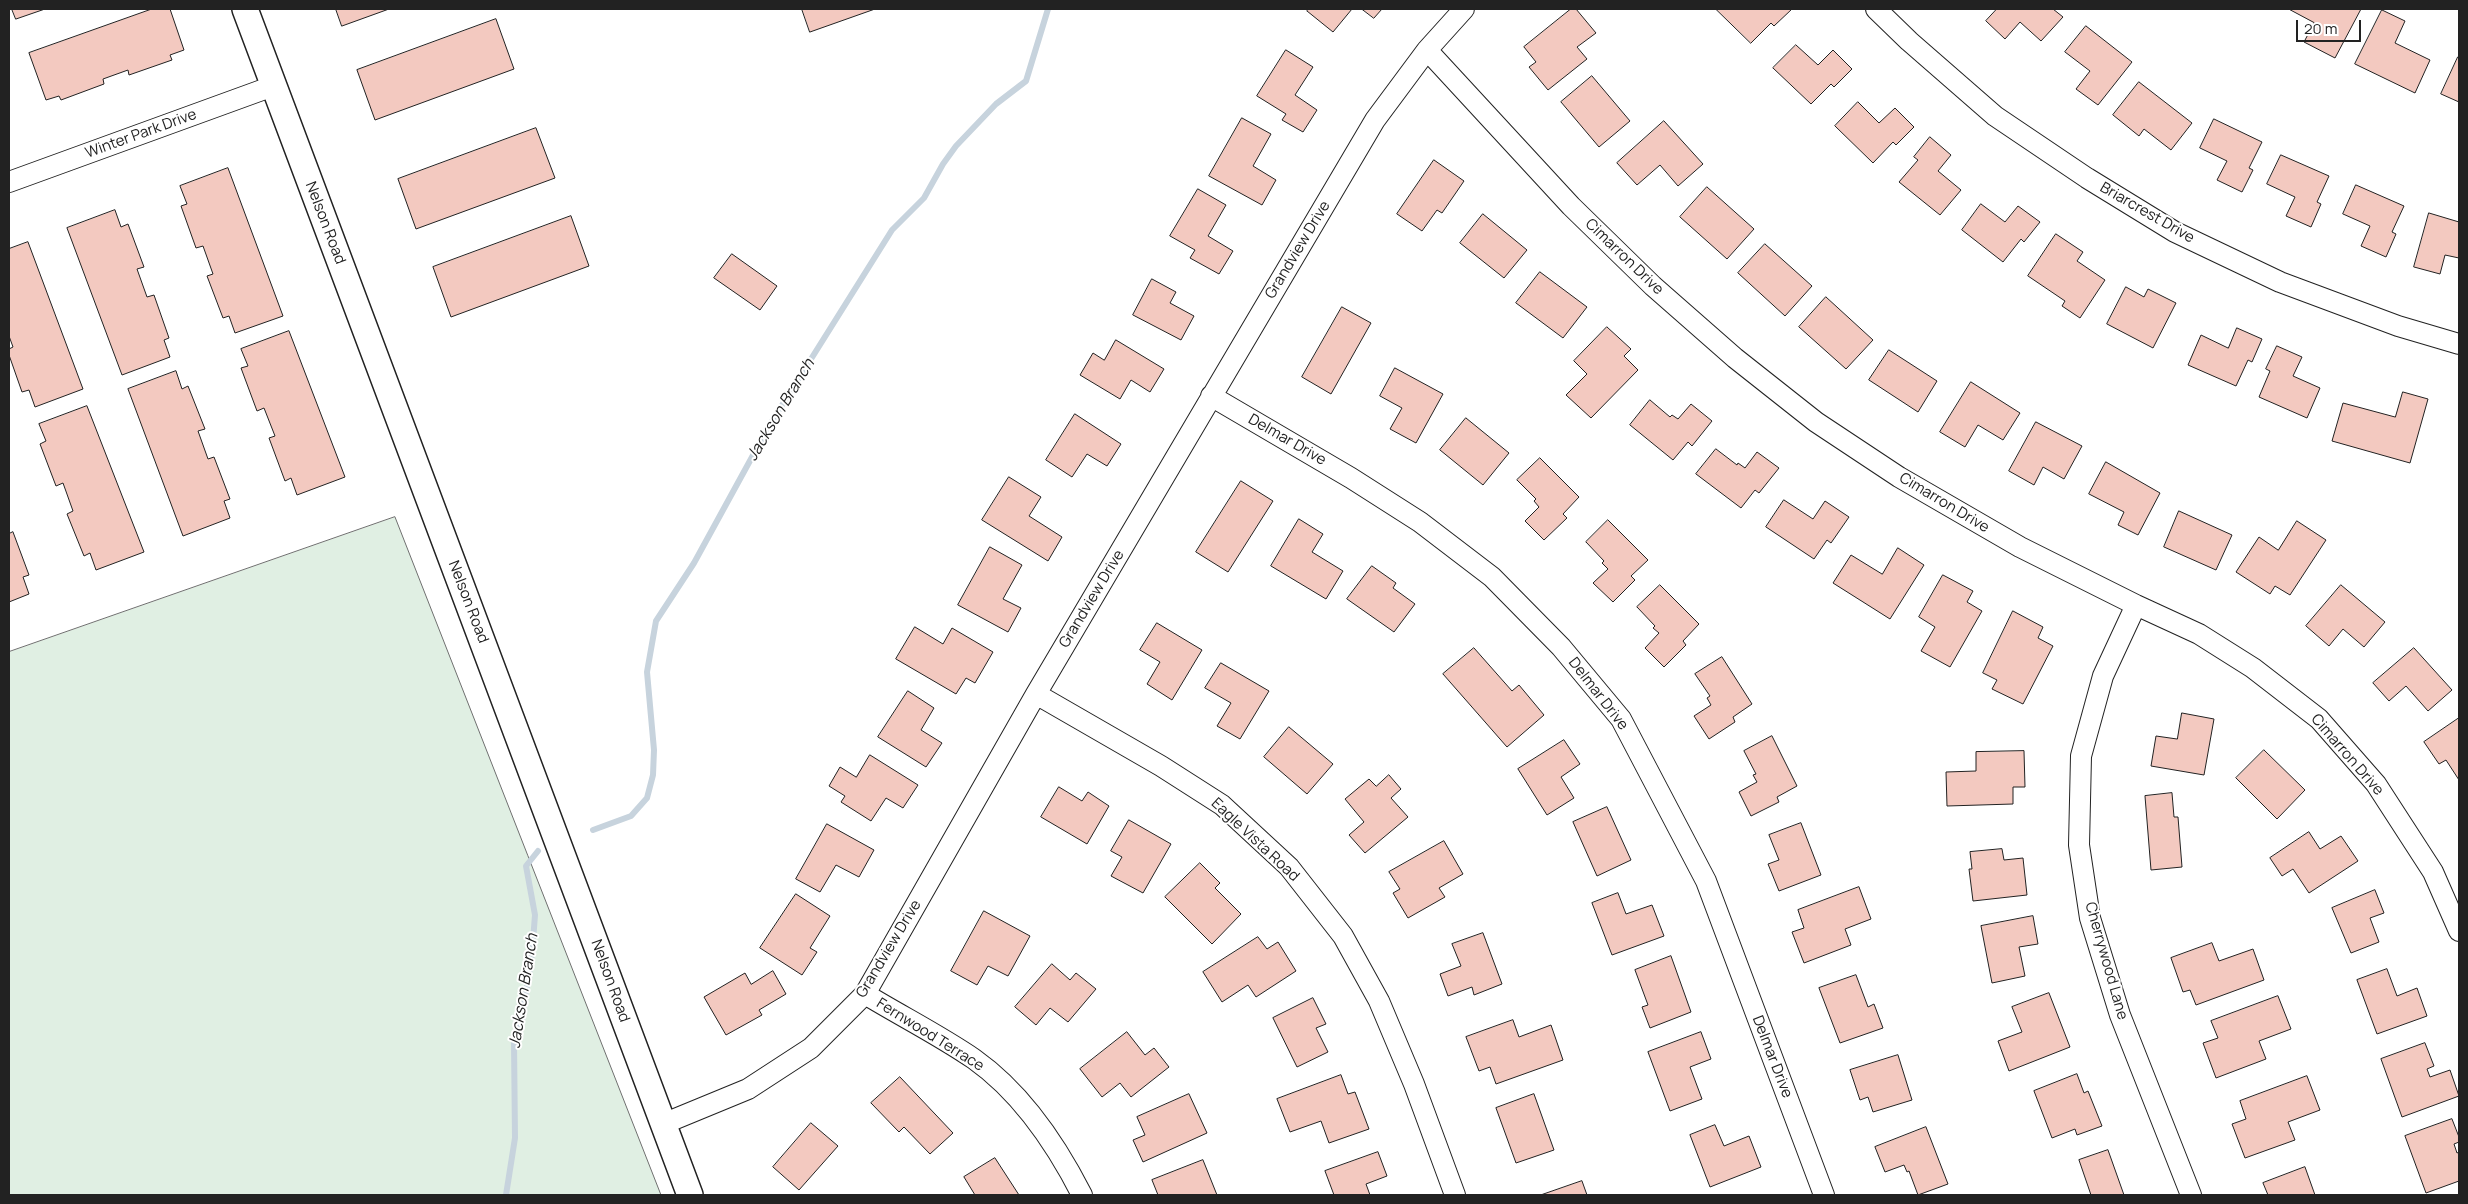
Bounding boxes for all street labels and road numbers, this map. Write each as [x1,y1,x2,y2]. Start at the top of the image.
street label: Winter Park Drive [83,106,199,162]
street label: Nelson Road [301,179,349,267]
street label: Briarcrest Drive [2097,179,2197,247]
street label: Grandview Drive [1262,198,1334,302]
street label: Cimarron Drive [1581,215,1667,299]
street label: Delmar Drive [1245,410,1329,470]
street label: Cimarron Drive [1896,469,1992,537]
street label: Grandview Drive [1056,547,1128,651]
street label: Nelson Road [444,558,492,646]
street label: Delmar Drive [1564,654,1632,734]
street label: Cimarron Drive [2307,711,2387,799]
street label: Eagle Vista Road [1207,795,1303,885]
street label: Grandview Drive [853,897,925,1001]
street label: Cherrywood Lane [2081,900,2131,1022]
street label: Nelson Road [587,937,633,1025]
street label: Fernwood Terrace [873,995,987,1075]
street label: Delmar Drive [1748,1013,1796,1101]

